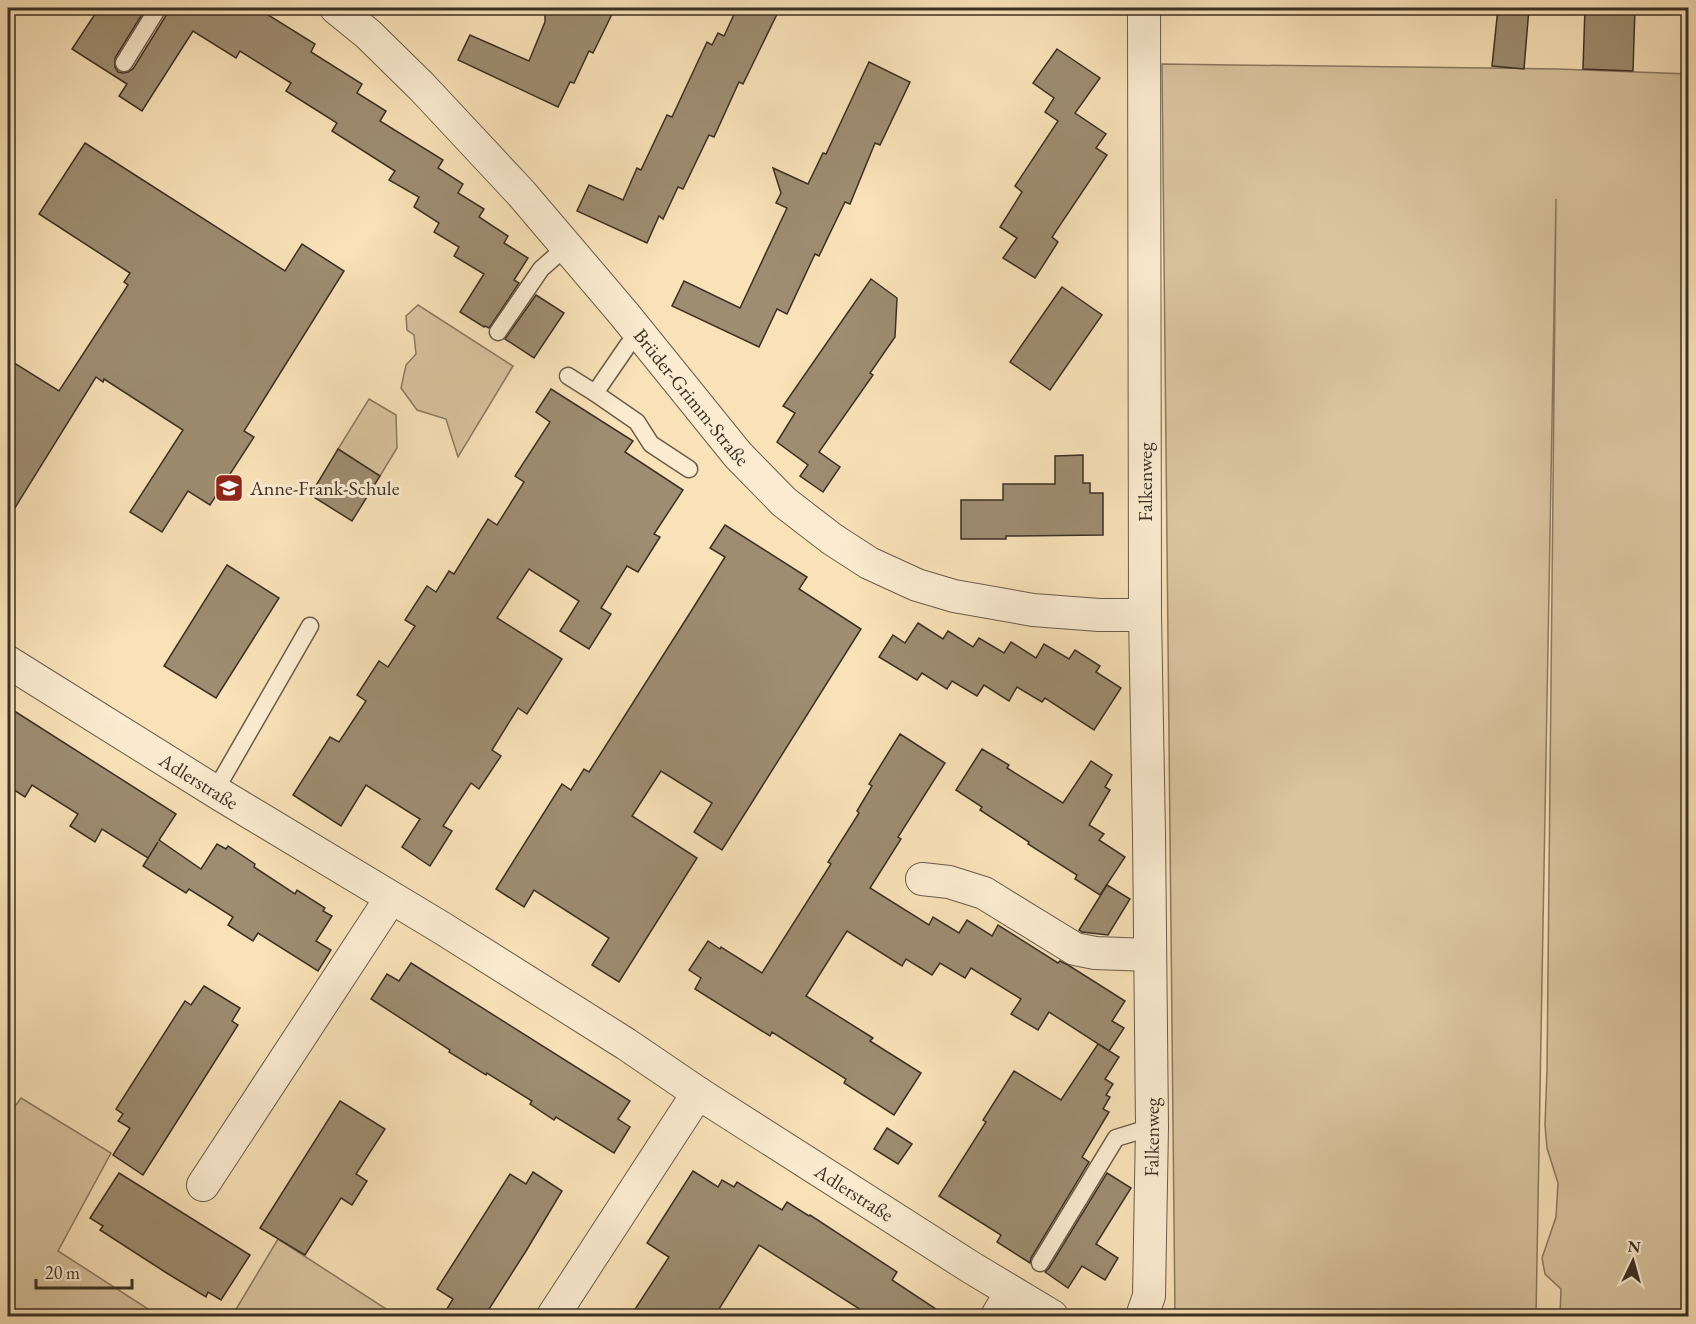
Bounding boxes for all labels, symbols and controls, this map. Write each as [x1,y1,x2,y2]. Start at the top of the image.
street label: Brüder-Grimm-Straße [628,323,755,472]
street label: Falkenweg [1132,442,1158,522]
school or university icon: Anne-Frank-Schule [213,472,245,504]
place label: Anne-Frank-Schule [249,475,400,501]
street label: Adlerstraße [154,746,243,816]
street label: Falkenweg [1138,1097,1165,1177]
street label: Adlerstraße [809,1157,899,1228]
north arrow [1603,1231,1663,1291]
text: N [1627,1236,1642,1258]
scale bar [36,1252,132,1290]
text: 20 m [45,1261,80,1284]

